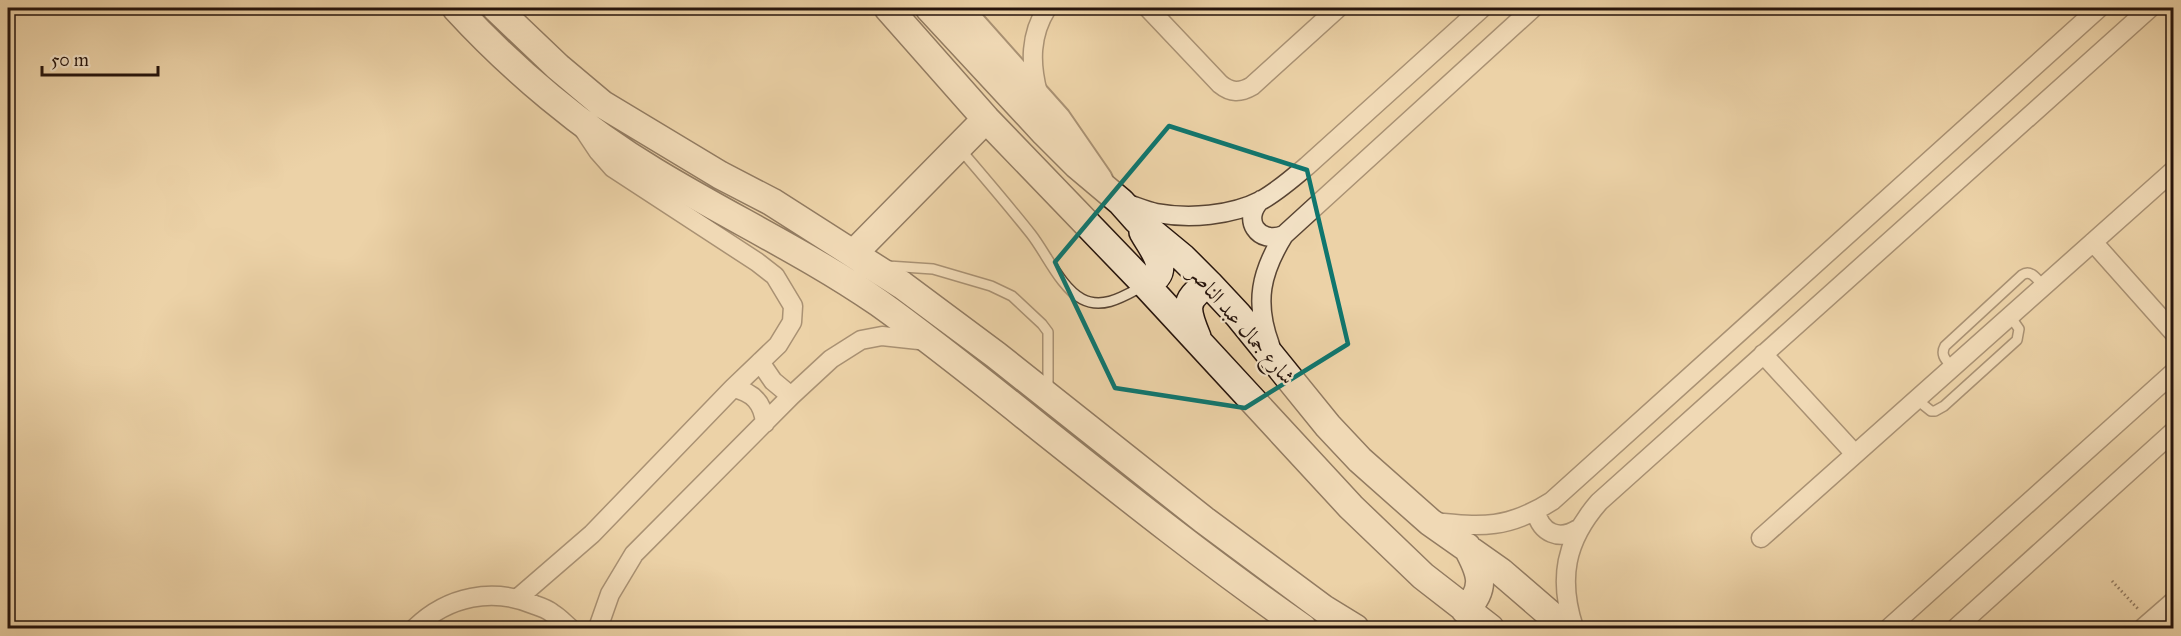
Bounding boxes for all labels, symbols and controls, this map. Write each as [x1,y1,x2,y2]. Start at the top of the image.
scale bar [42,39,158,77]
text: 50 m [51,49,89,71]
street label: شارع جمال عبد الناصر [1178,259,1301,393]

